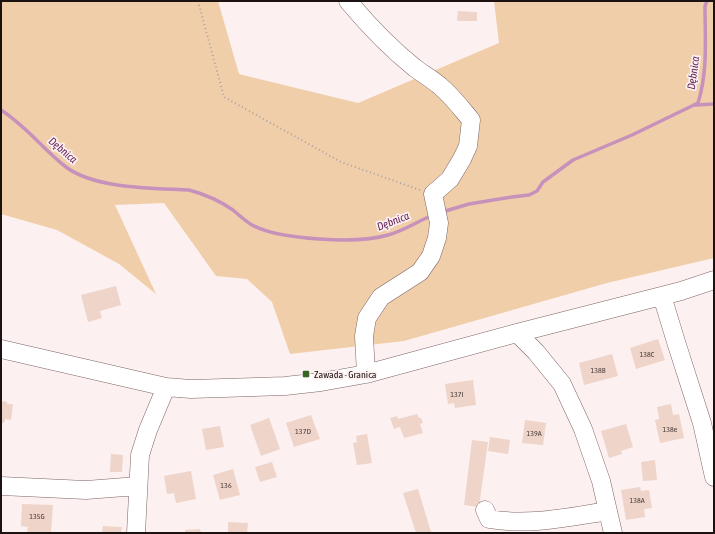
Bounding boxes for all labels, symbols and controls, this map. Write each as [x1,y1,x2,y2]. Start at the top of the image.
water label: Dębnica [685,56,701,90]
water label: Dębnica [46,135,80,165]
water label: Dębnica [375,209,411,233]
house number: 138C [640,350,655,359]
house number: 138B [590,366,606,375]
marker: Zawada - Granica [301,369,311,379]
place label: Zawada - Granica [314,369,377,380]
house number: 137I [450,390,464,399]
house number: 138e [663,425,678,434]
house number: 137D [295,427,311,436]
house number: 139A [526,429,542,438]
house number: 136 [220,481,232,490]
house number: 138A [629,496,645,505]
house number: 135G [29,512,45,521]

